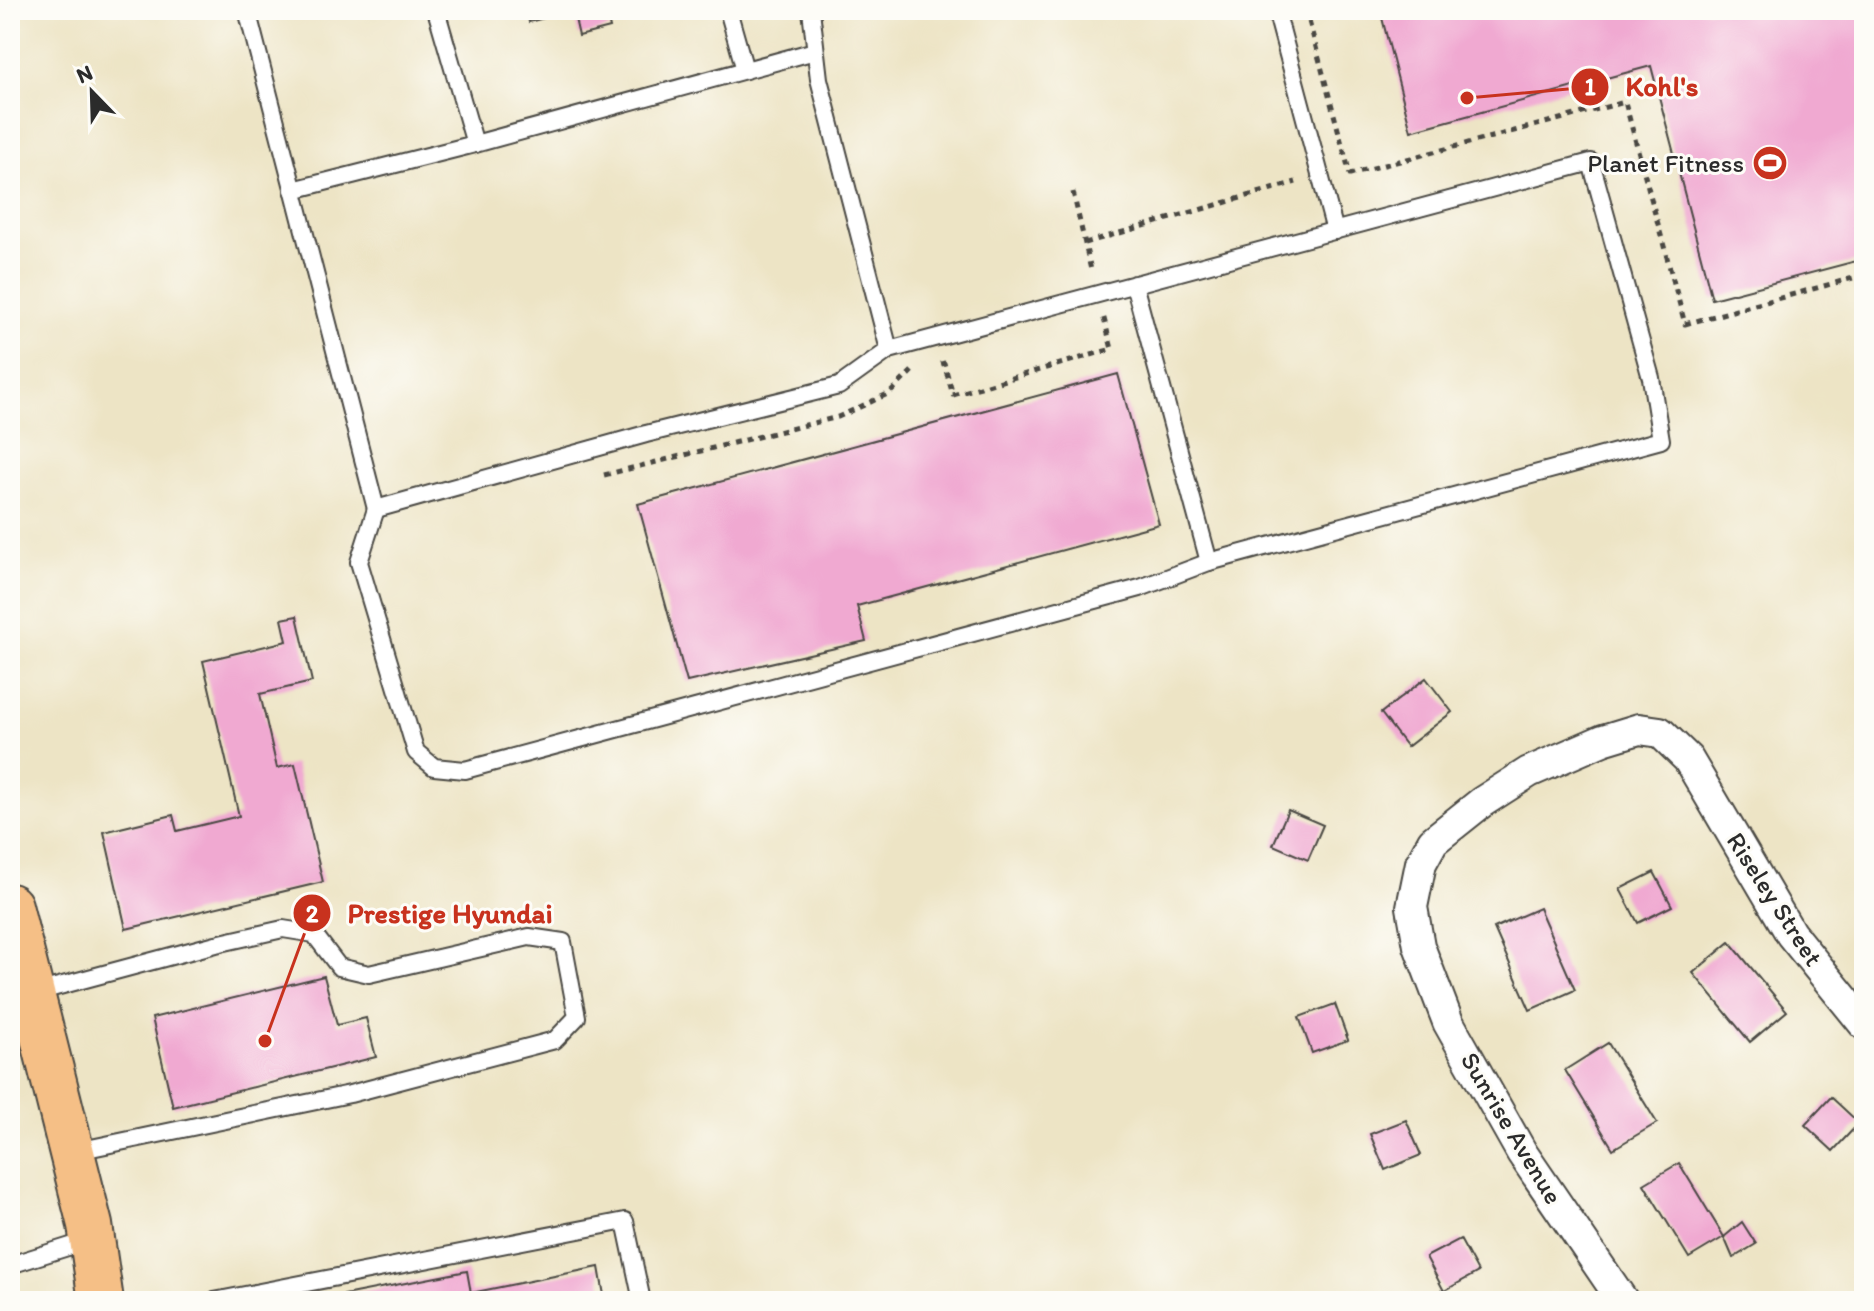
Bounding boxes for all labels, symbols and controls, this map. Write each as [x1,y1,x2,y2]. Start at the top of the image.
north arrow [52,52,132,132]
text: N [72,59,96,89]
callout: Kohl's [1570,61,1715,113]
text: Kohl's [1626,69,1698,103]
text: 1 [1584,72,1596,101]
sports icon: Planet Fitness [1751,144,1789,182]
place label: Planet Fitness [1587,147,1744,179]
street label: Riseley Street [1720,826,1830,972]
callout: Prestige Hyundai [292,887,568,939]
text: Prestige Hyundai [348,896,553,930]
text: 2 [306,899,319,928]
street label: Sunrise Avenue [1454,1046,1570,1210]

